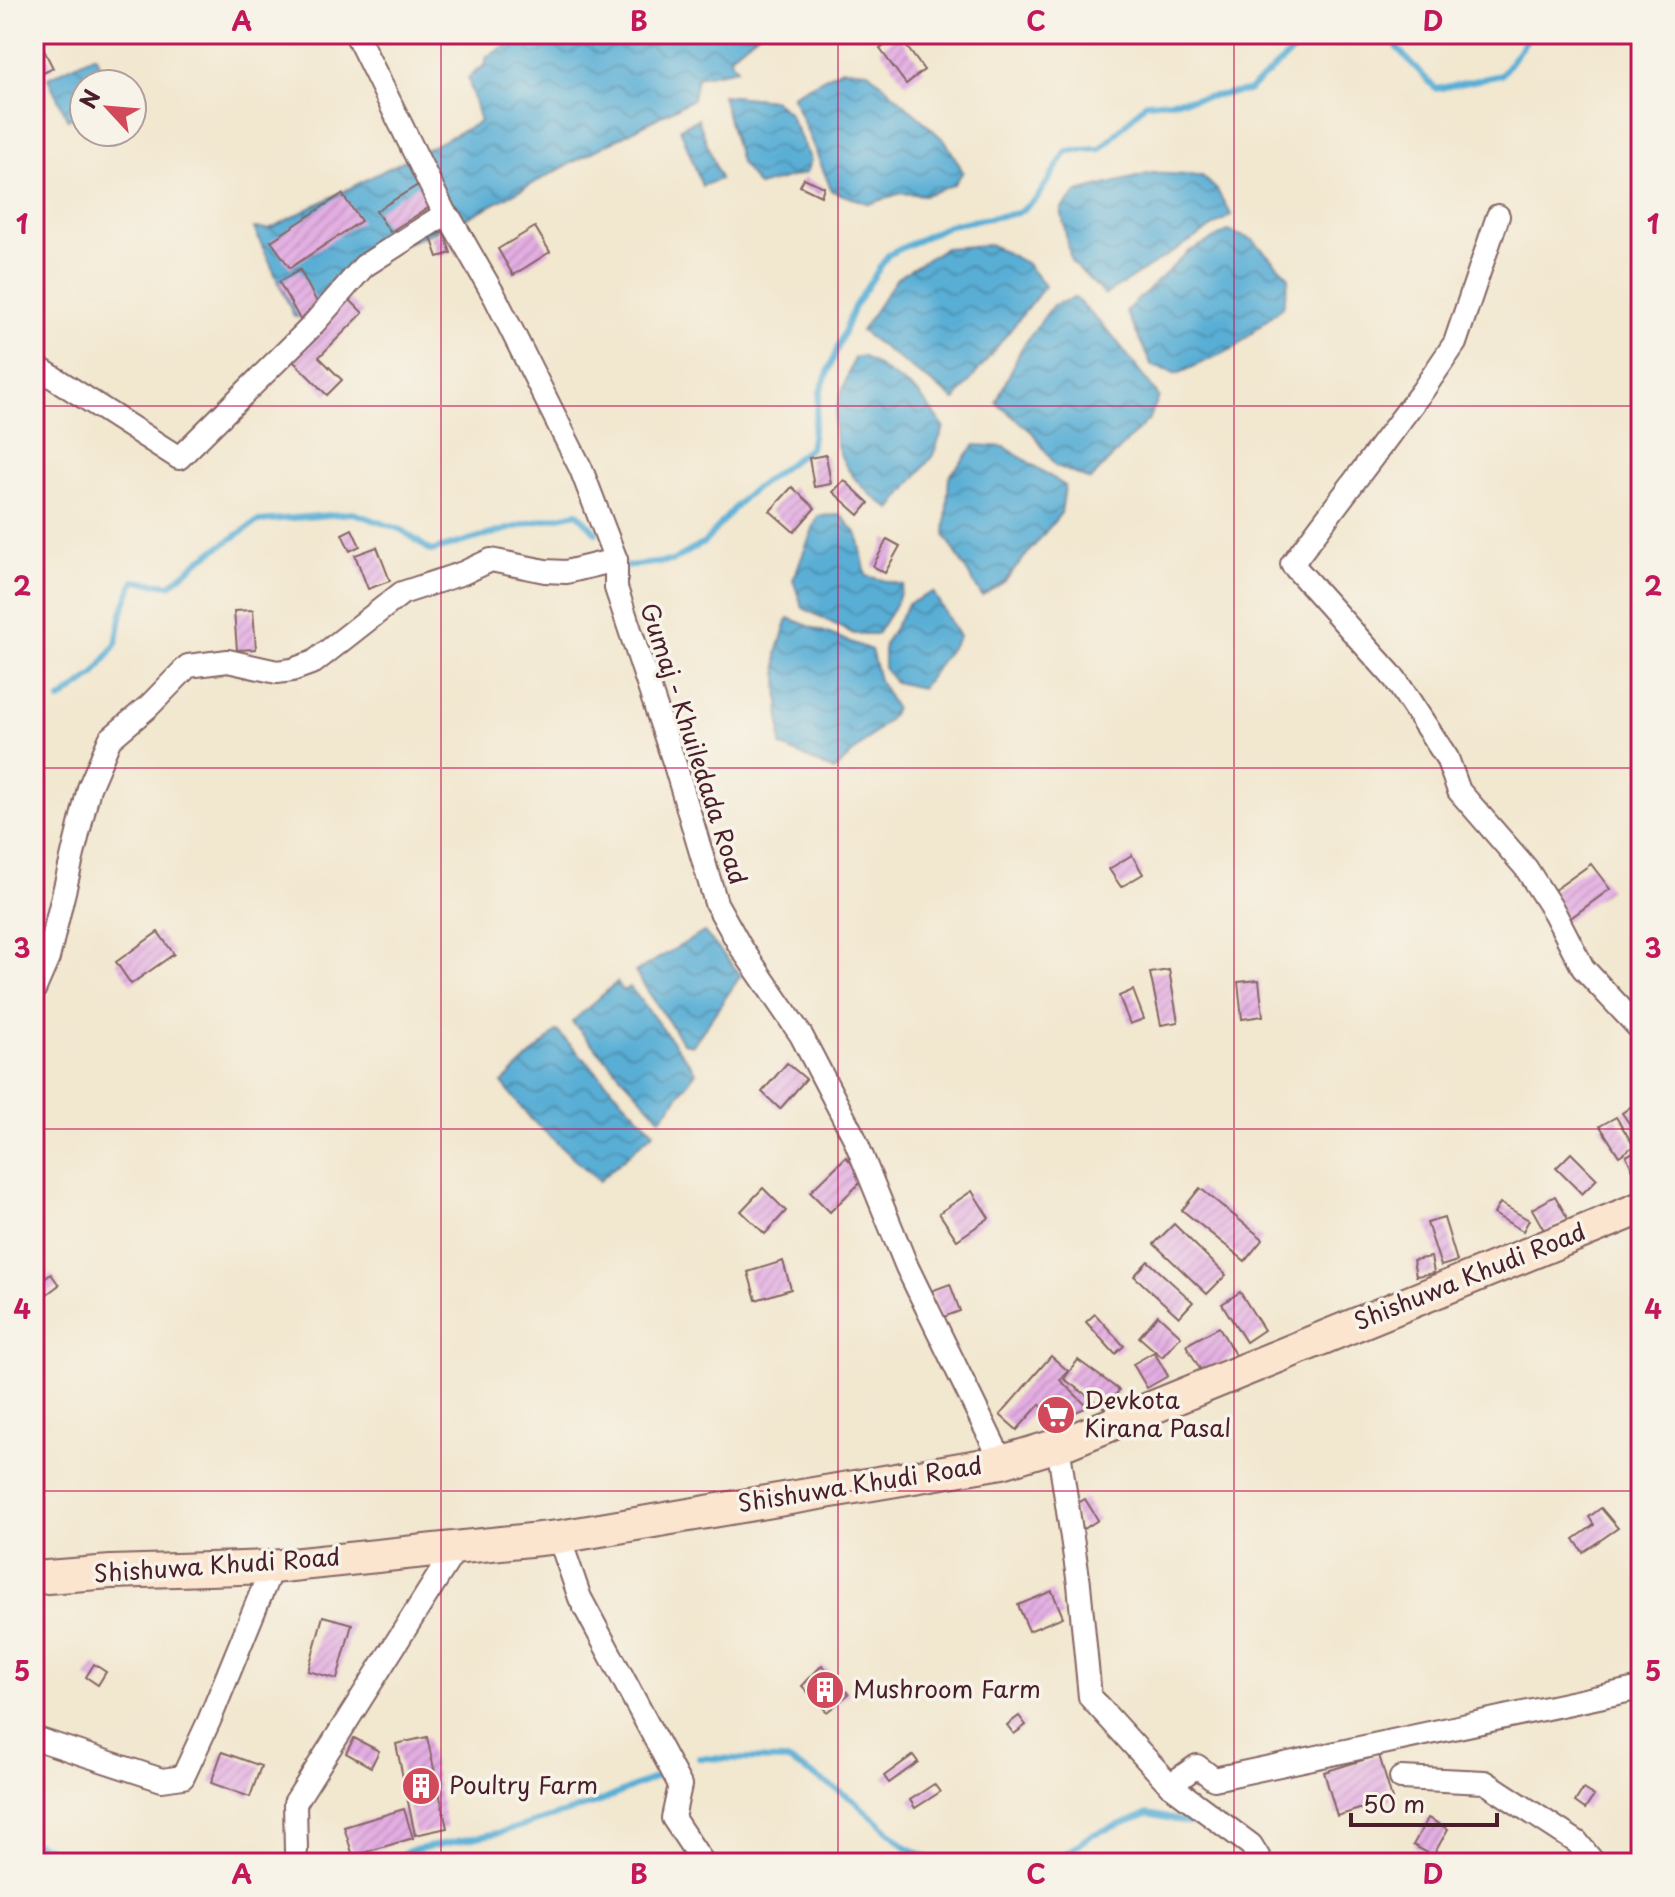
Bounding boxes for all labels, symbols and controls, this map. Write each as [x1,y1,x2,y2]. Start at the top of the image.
text: A [232,1,252,40]
text: B [630,1,648,40]
text: C [1026,1,1046,40]
text: D [1423,1,1443,40]
north arrow [68,68,148,148]
text: N [70,84,107,114]
text: 1 [16,204,28,243]
text: 1 [1647,204,1659,243]
text: 2 [13,566,31,605]
text: 2 [1644,566,1662,605]
street label: Gumaj - Khuiledada Road [632,598,757,889]
text: 3 [13,928,31,967]
text: 3 [1644,928,1662,967]
street label: Shishuwa Khudi Road [1348,1212,1591,1338]
text: 4 [13,1289,31,1328]
text: 4 [1644,1289,1662,1328]
place label: Devkota Kirana Pasal [1084,1381,1231,1445]
supermarket icon: Devkota Kirana Pasal [1035,1394,1077,1436]
street label: Shishuwa Khudi Road [735,1446,985,1520]
street label: Shishuwa Khudi Road [92,1537,341,1591]
text: 5 [14,1651,30,1690]
text: 5 [1645,1651,1661,1690]
building icon: Mushroom Farm [804,1669,846,1711]
place label: Mushroom Farm [853,1670,1041,1706]
building icon: Poultry Farm [400,1765,442,1807]
place label: Poultry Farm [449,1766,598,1802]
scale bar [1351,1777,1497,1827]
text: 50 m [1363,1785,1425,1821]
text: A [232,1854,252,1893]
text: B [630,1854,648,1893]
text: C [1026,1854,1046,1893]
text: D [1423,1854,1443,1893]

